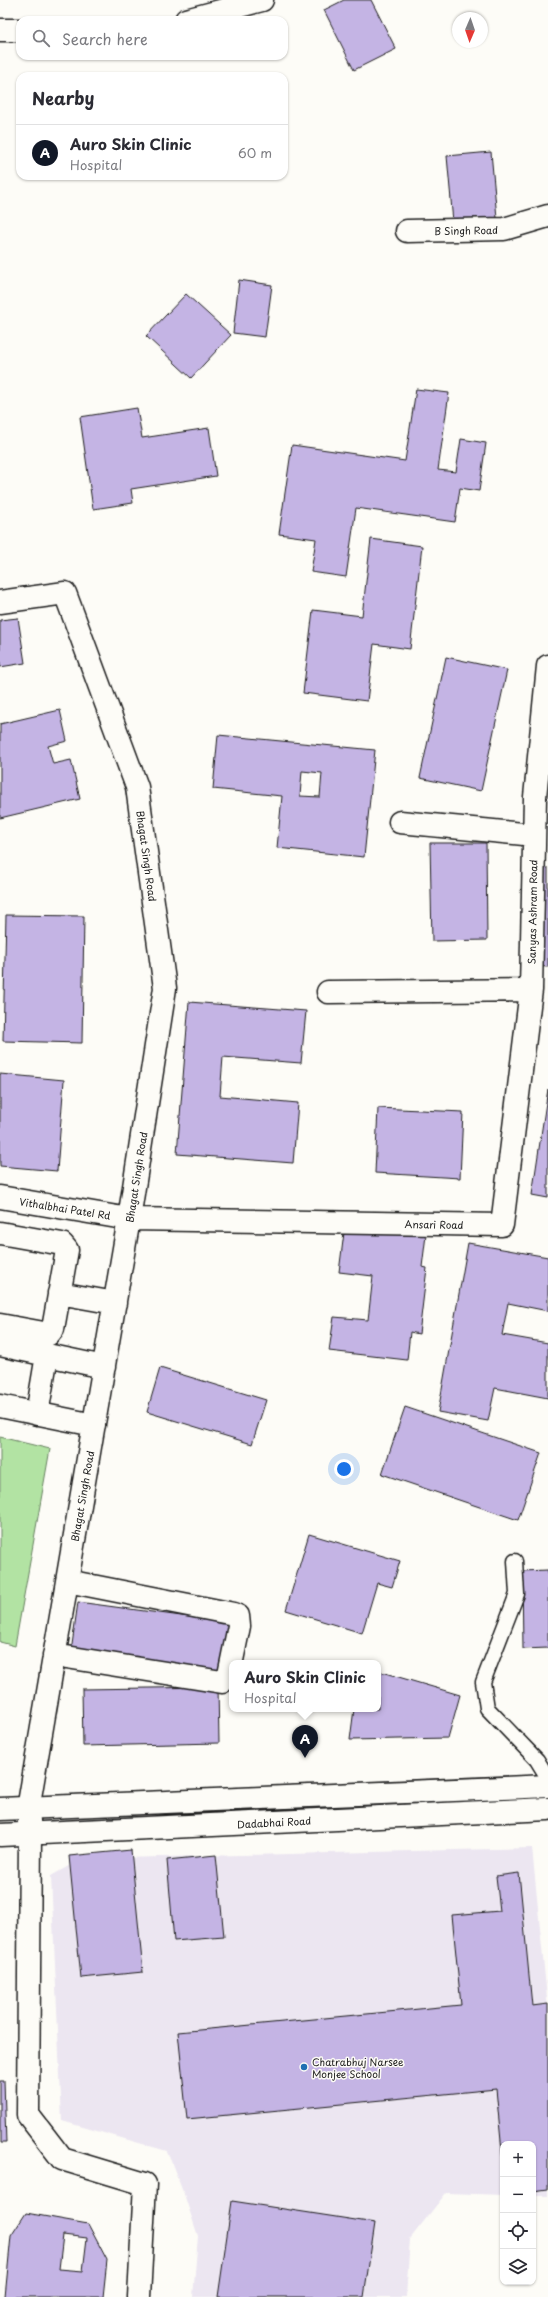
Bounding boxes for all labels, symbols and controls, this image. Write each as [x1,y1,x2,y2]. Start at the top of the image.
north arrow [452,12,488,48]
search box [16,16,288,60]
icon: search [30,27,52,49]
text: Search here [62,27,148,50]
text: Nearby [32,85,94,111]
text: Auro Skin Clinic [70,132,192,155]
text: A [40,143,50,162]
text: 60 m [238,143,272,162]
text: Hospital [70,155,122,174]
street label: B Singh Road [434,222,498,238]
street label: Bhagat Singh Road [133,810,161,903]
street label: Sanyas Ashram Road [524,859,540,965]
street label: Bhagat Singh Road [121,1130,151,1223]
street label: Vithalbhai Patel Rd [18,1193,112,1223]
street label: Ansari Road [405,1216,464,1232]
street label: Bhagat Singh Road [67,1449,97,1542]
your location [334,1459,354,1479]
popup [229,1660,381,1712]
text: Auro Skin Clinic [244,1665,366,1688]
text: Hospital [244,1688,296,1707]
pin: A [292,1725,318,1758]
street label: Dadabhai Road [237,1813,312,1831]
place label: Chatrabhuj Narsee Monjee School [312,2054,404,2081]
marker: Chatrabhuj Narsee Monjee School [299,2062,309,2072]
map controls [500,2141,536,2285]
button: + [500,2141,536,2177]
button: − [500,2177,536,2213]
button: locate [500,2213,536,2249]
button: layers [500,2249,536,2285]

